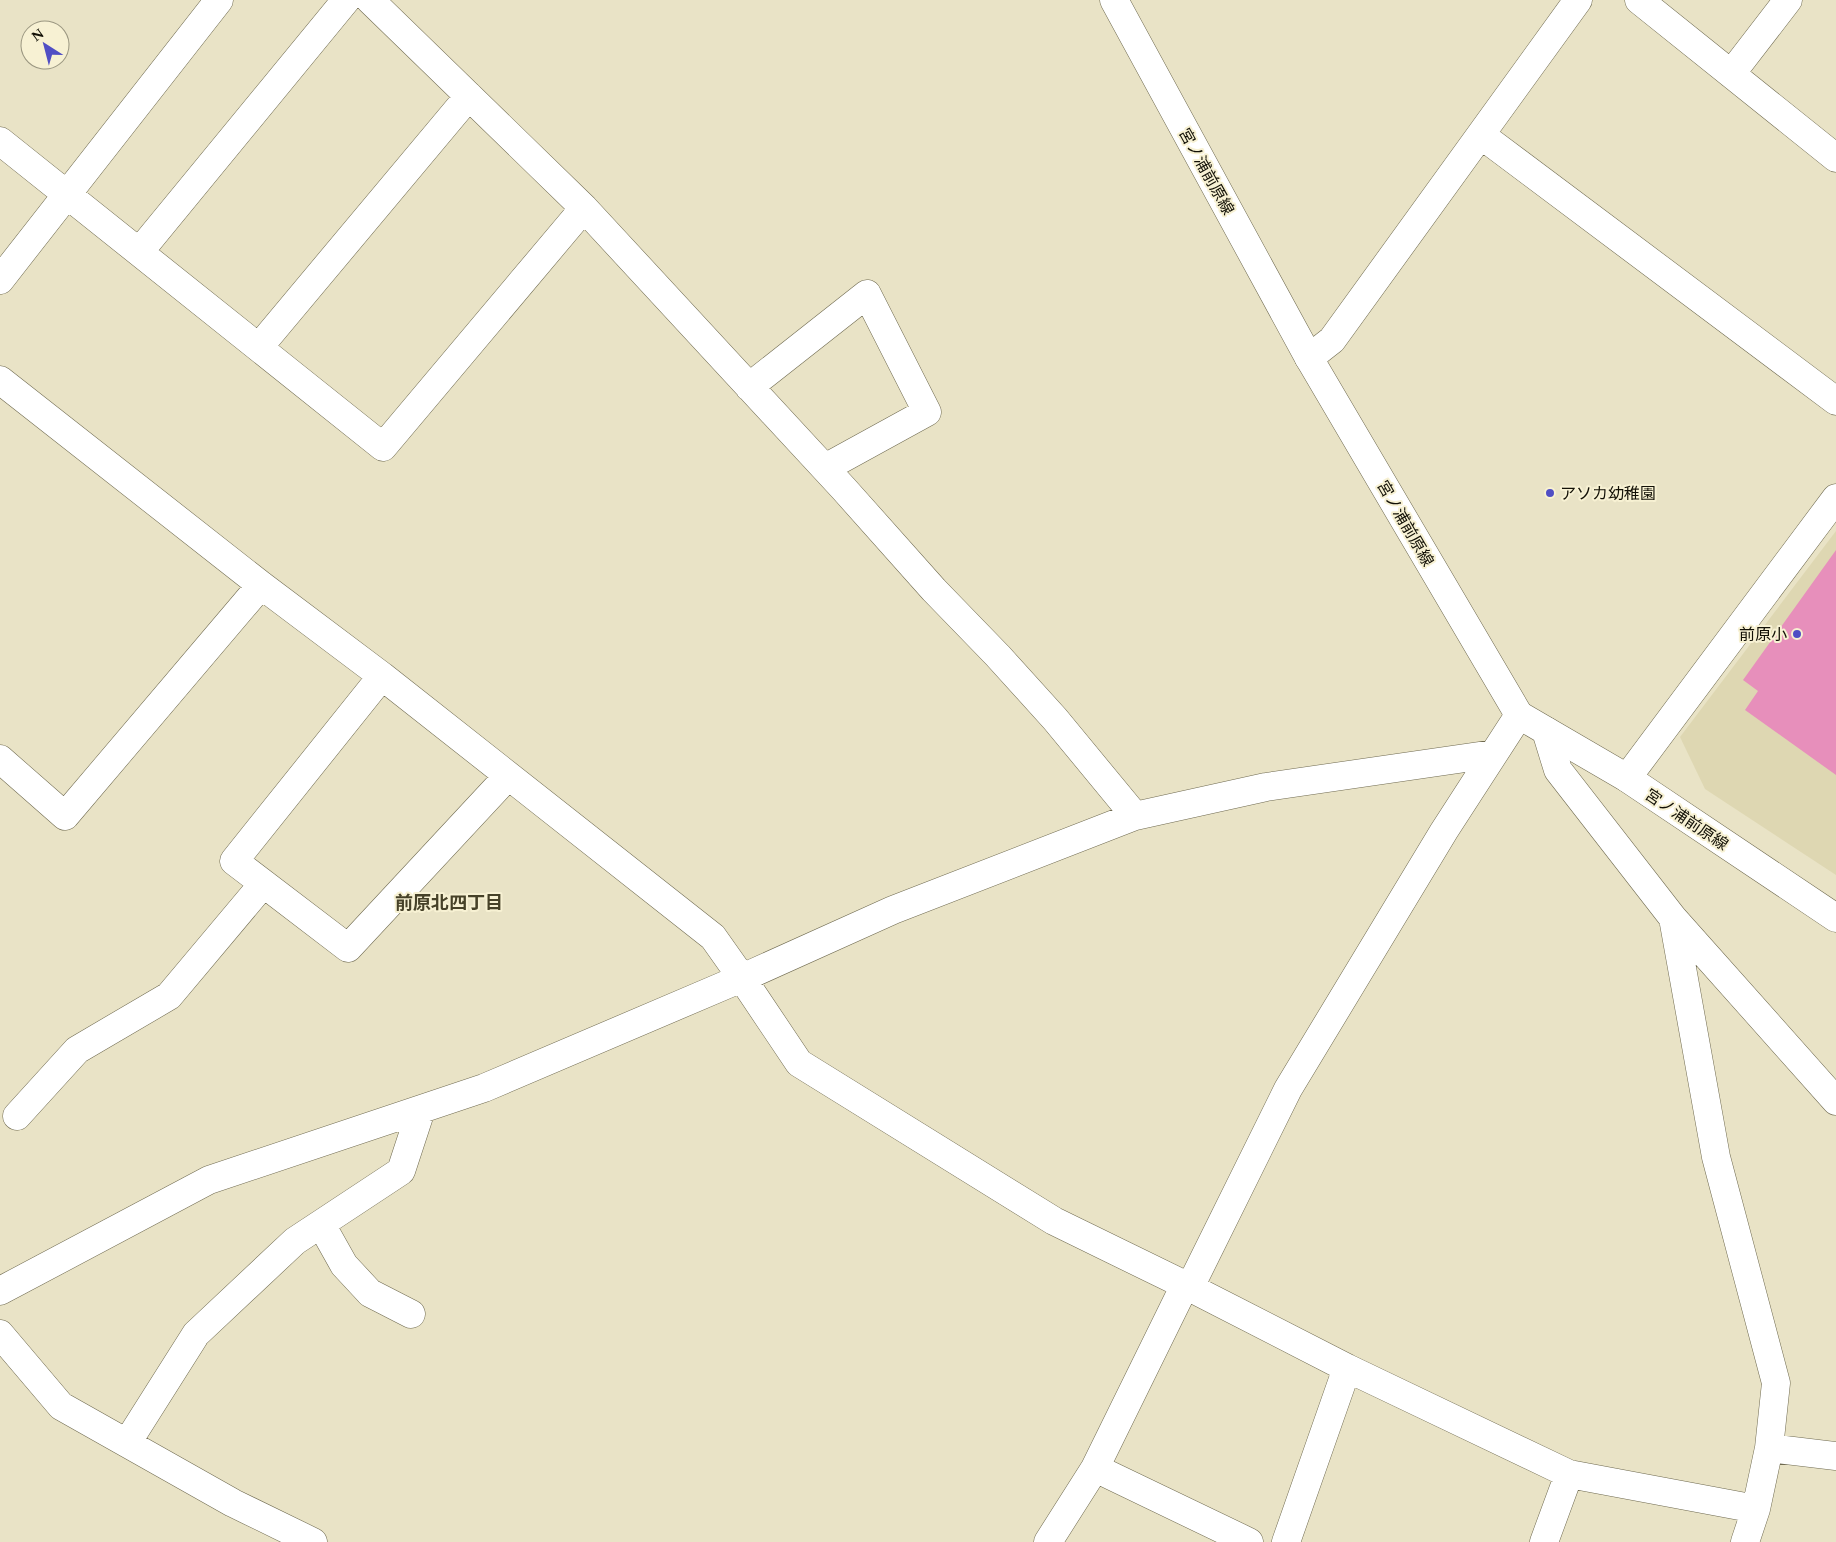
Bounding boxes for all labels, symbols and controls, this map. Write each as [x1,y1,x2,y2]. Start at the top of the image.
north arrow [20,20,70,70]
text: N [27,23,48,47]
street label: 宮ノ浦前原線 [1172,124,1240,219]
street label: 宮ノ浦前原線 [1371,476,1440,571]
place label: アソカ幼稚園 [1560,482,1656,506]
marker: アソカ幼稚園 [1544,487,1556,499]
place label: 前原小 [1739,623,1787,647]
marker: 前原小 [1791,628,1803,640]
street label: 宮ノ浦前原線 [1640,783,1733,857]
district label: 前原北四丁目 [395,890,503,917]

